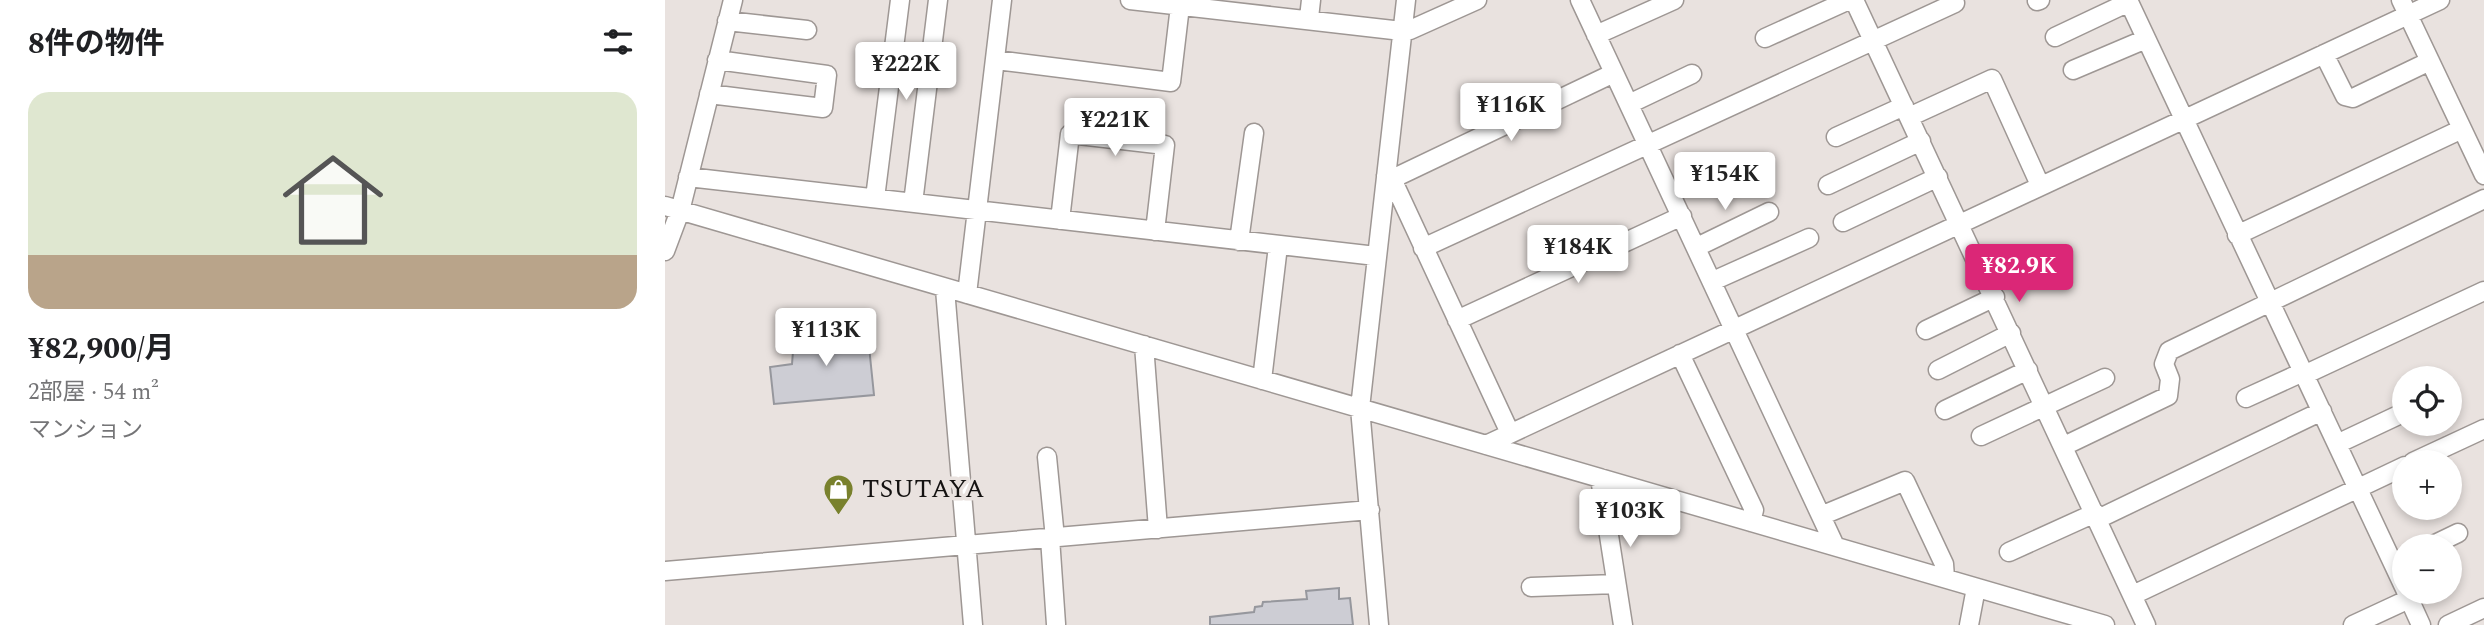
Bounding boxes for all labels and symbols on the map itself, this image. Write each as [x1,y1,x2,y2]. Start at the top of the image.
pin: ¥222K [857,42,955,102]
pin: ¥116K [1462,83,1560,143]
pin: ¥221K [1066,99,1164,158]
pin: ¥154K [1676,152,1774,212]
pin: ¥184K [1529,226,1627,285]
pin: ¥82.9K [1962,244,2076,304]
pin: ¥113K [777,308,875,368]
place label: TSUTAYA [862,469,985,509]
shop icon: TSUTAYA [822,472,856,516]
pin: ¥103K [1581,490,1679,549]

